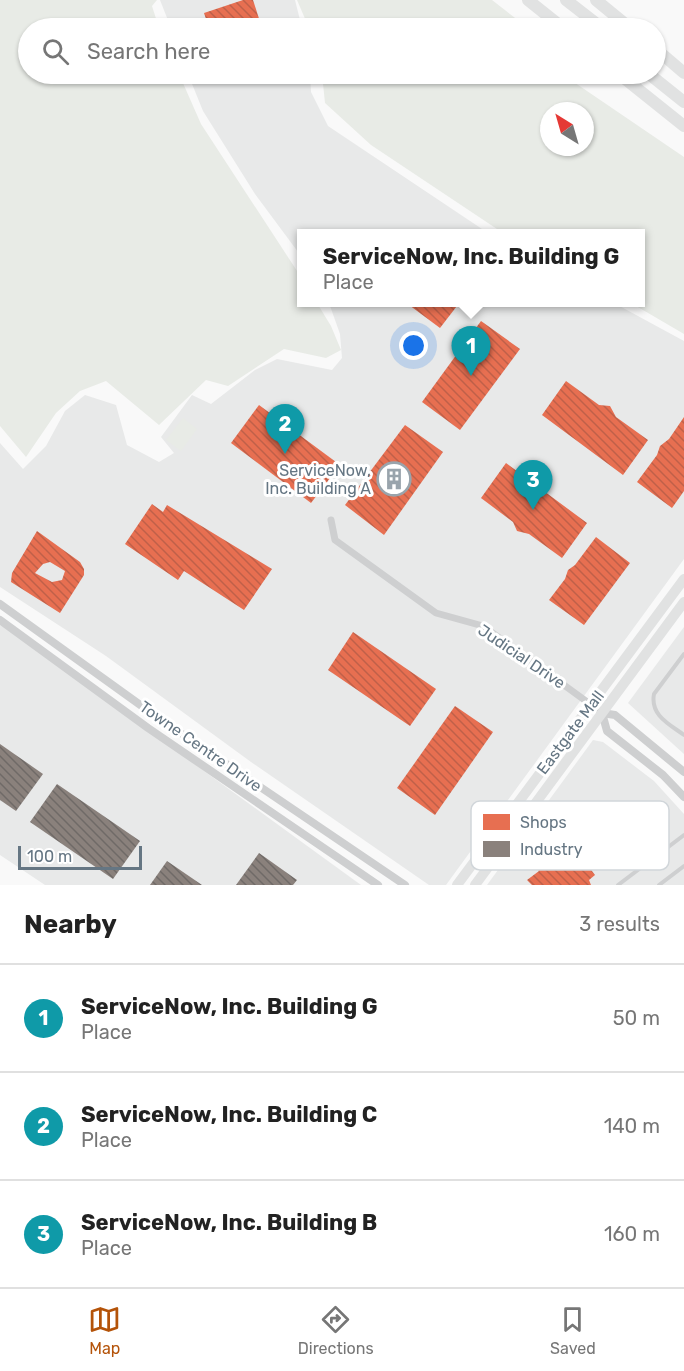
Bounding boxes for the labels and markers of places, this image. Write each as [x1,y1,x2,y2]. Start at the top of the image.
pin: 1 [452,326,490,376]
pin: 2 [266,404,304,454]
pin: 3 [514,460,552,510]
place label: ServiceNow, Inc. Building A [265,461,371,498]
building icon: ServiceNow, Inc. Building A [376,461,412,497]

